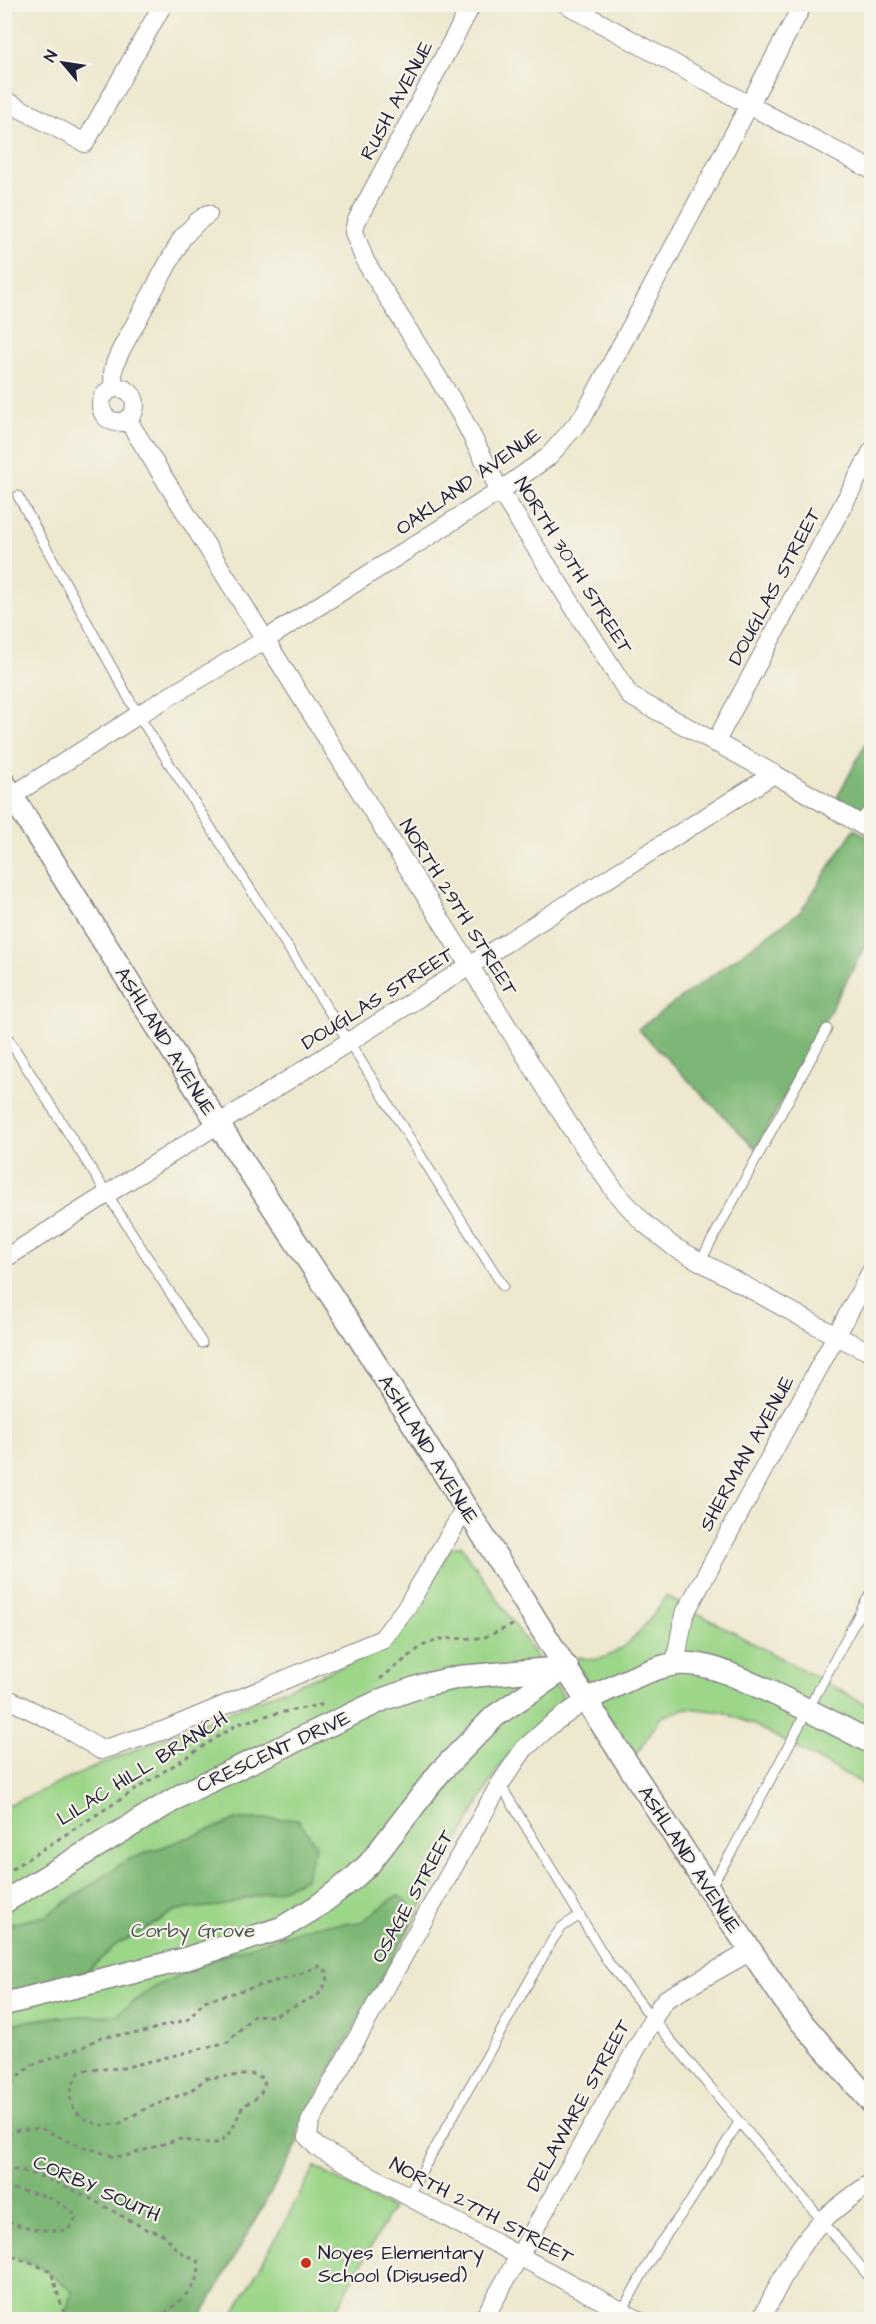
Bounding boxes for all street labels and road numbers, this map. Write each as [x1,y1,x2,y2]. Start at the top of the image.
street label: RUSH AVENUE [354,36,440,165]
street label: OAKLAND AVENUE [390,421,547,542]
street label: NORTH 30TH STREET [507,472,639,660]
street label: DOUGLAS STREET [722,502,828,670]
street label: NORTH 29TH STREET [392,814,524,1002]
street label: DOUGLAS STREET [296,940,459,1057]
street label: ASHLAND AVENUE [108,962,222,1121]
street label: ASHLAND AVENUE [371,1370,485,1529]
street label: SHERMAN AVENUE [693,1371,801,1536]
street label: CRESCENT DRIVE [192,1704,355,1800]
street label: LILAC HILL BRANCH [52,1705,233,1833]
street label: ASHLAND AVENUE [631,1780,747,1939]
street label: OSAGE STREET [365,1824,461,1968]
street label: DELAWARE STREET [520,2014,638,2197]
street label: CORBY SOUTH [28,2148,165,2230]
street label: NORTH 27TH STREET [385,2150,579,2272]

